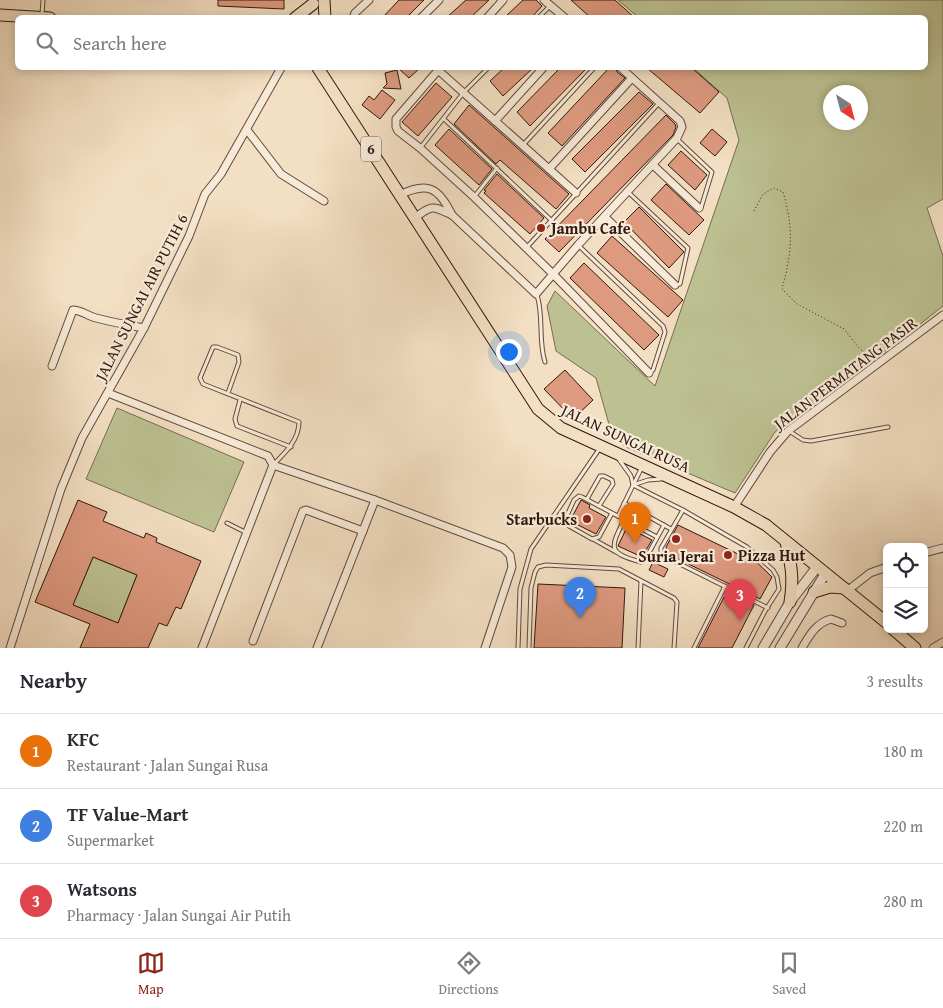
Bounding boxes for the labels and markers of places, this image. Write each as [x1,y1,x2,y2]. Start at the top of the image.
place label: Jambu Cafe [548,216,631,240]
marker: Jambu Cafe [535,222,547,234]
pin: 1 [619,502,651,543]
place label: Starbucks [506,507,577,531]
marker: Starbucks [581,513,593,525]
marker: Suria Jerai [670,533,682,545]
place label: Pizza Hut [738,543,806,567]
place label: Suria Jerai [638,544,714,568]
marker: Pizza Hut [722,549,734,561]
pin: 2 [564,577,596,618]
pin: 3 [724,579,756,620]

